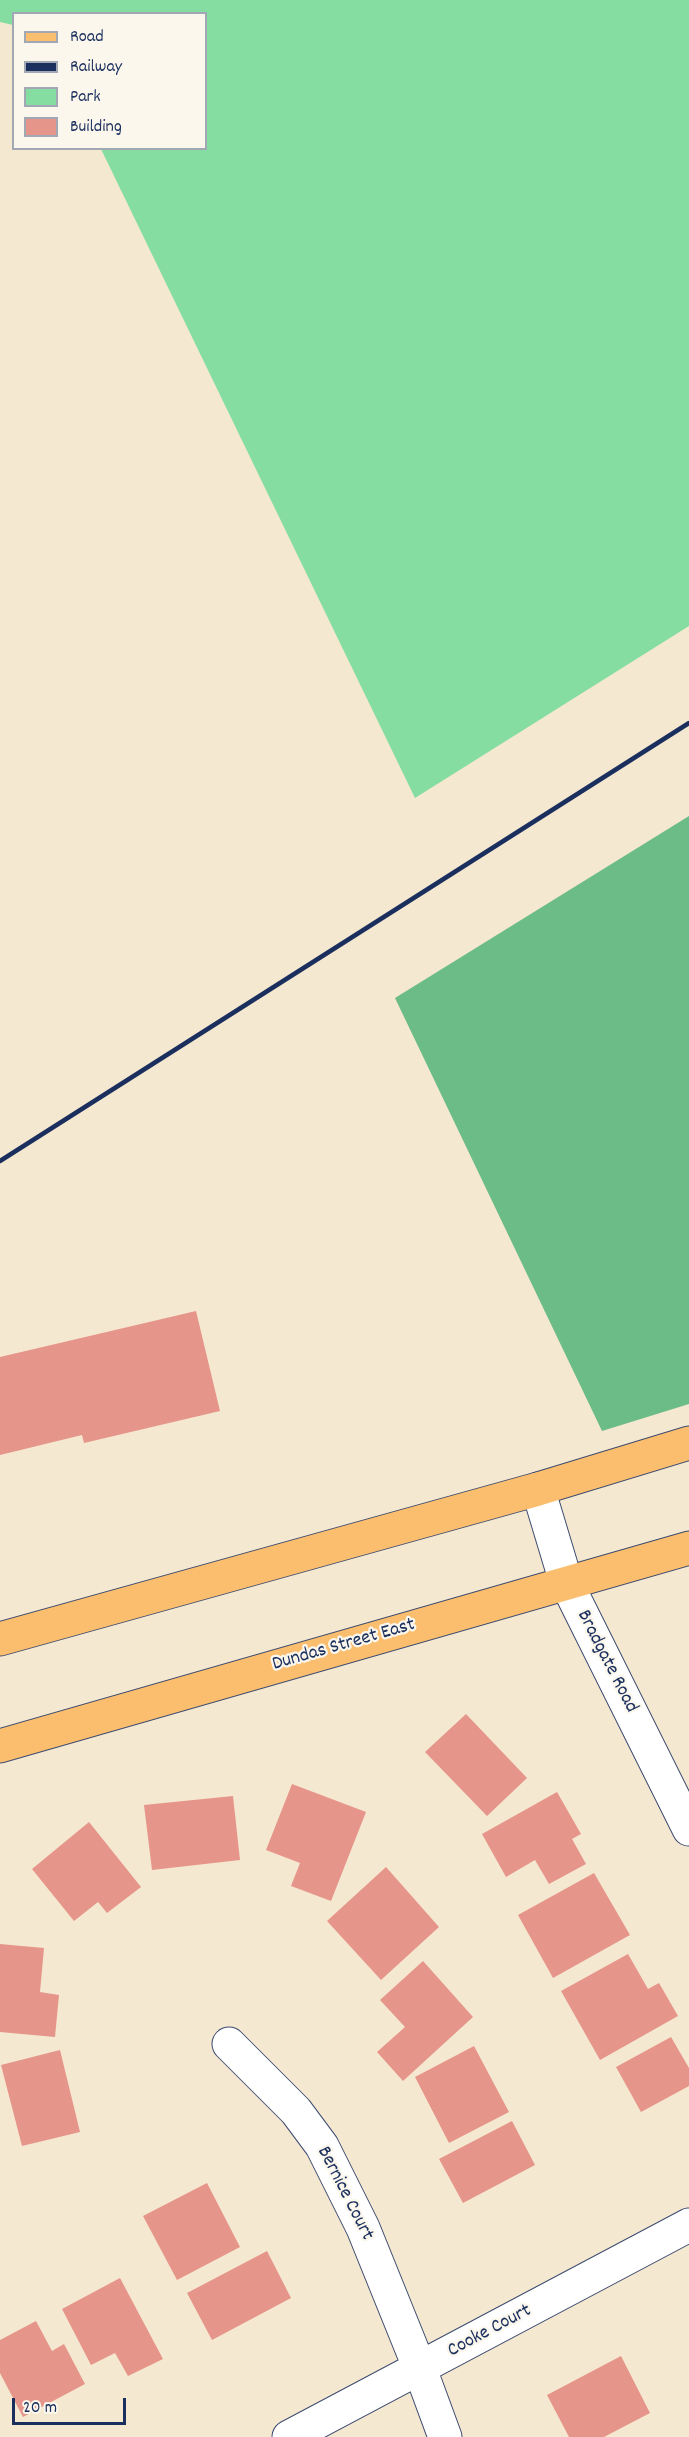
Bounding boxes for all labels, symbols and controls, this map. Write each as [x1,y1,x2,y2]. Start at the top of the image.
legend [12,12,207,150]
text: Road [70,25,104,50]
text: Railway [70,55,122,80]
text: Park [70,85,101,110]
text: Building [70,115,122,140]
street label: Bradgate Road [570,1607,642,1717]
street label: Dundas Street East [270,1614,418,1678]
street label: Bernice Court [310,2143,378,2245]
street label: Cooke Court [444,2300,536,2364]
scale bar [15,2386,129,2424]
text: 20 m [23,2396,57,2421]

